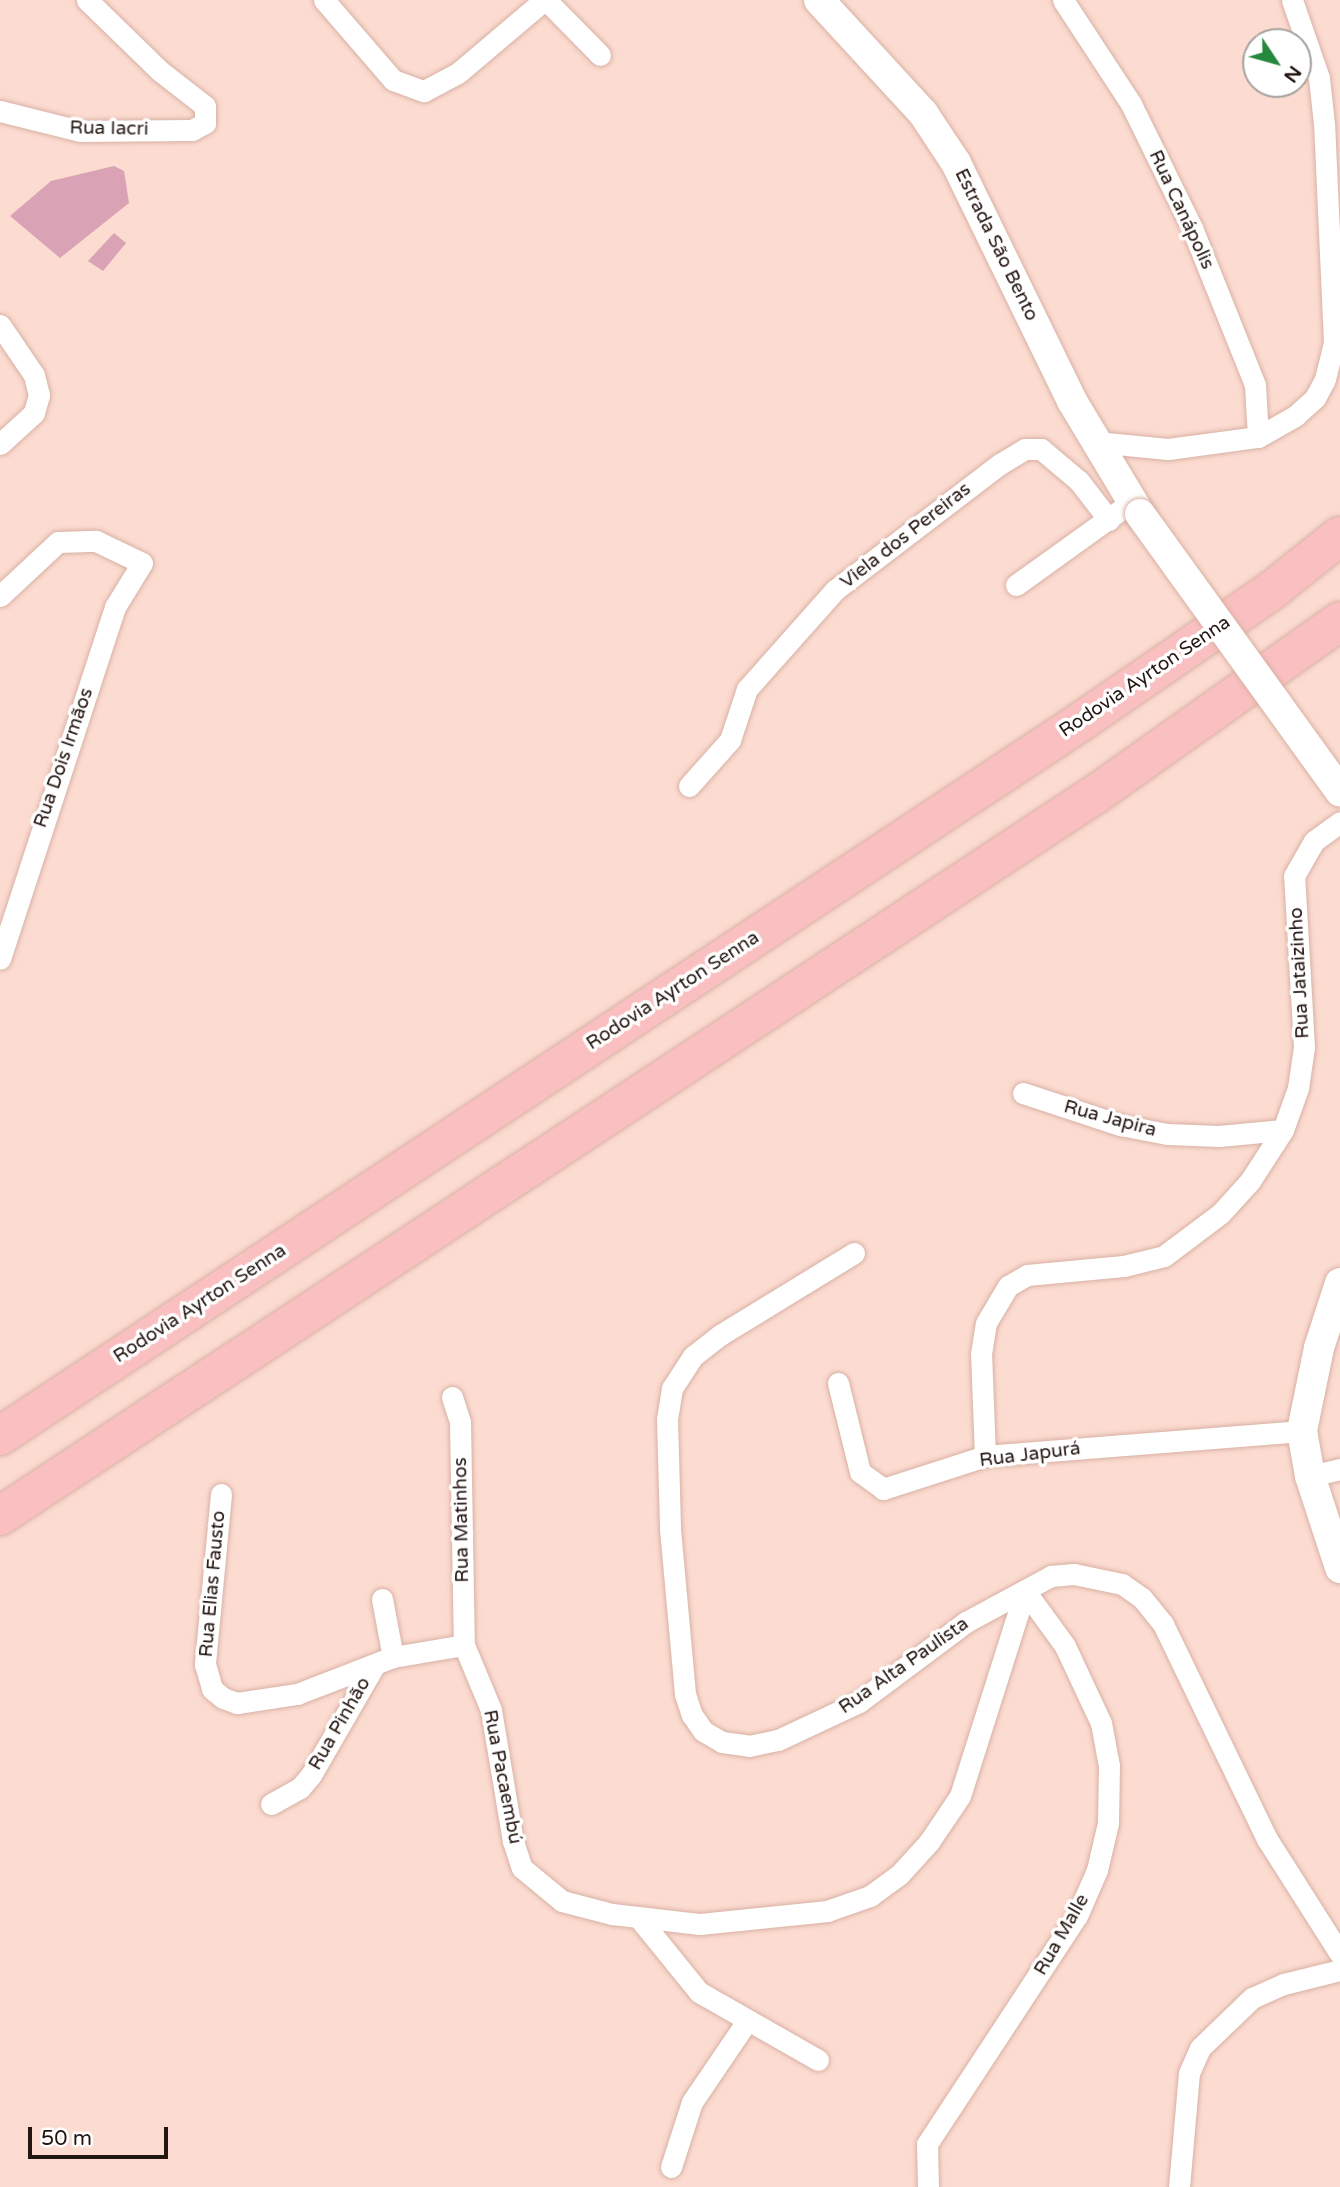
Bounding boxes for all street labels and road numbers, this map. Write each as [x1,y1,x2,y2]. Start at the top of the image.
street label: Rua Iacri [69,117,149,141]
street label: Rua Canápolis [1143,147,1219,273]
street label: Estrada São Bento [949,165,1043,325]
street label: Viela dos Pereiras [836,478,976,594]
street label: Rodovia Ayrton Senna [1055,611,1235,743]
street label: Rua Dois Irmãos [29,685,99,831]
street label: Rua Jataizinho [1285,907,1315,1039]
street label: Rodovia Ayrton Senna [582,927,764,1055]
street label: Rua Japira [1061,1096,1159,1142]
street label: Rodovia Ayrton Senna [109,1240,291,1368]
street label: Rua Japurá [978,1437,1082,1473]
street label: Rua Matinhos [450,1457,474,1583]
street label: Rua Elias Fausto [195,1510,231,1658]
street label: Rua Alta Paulista [835,1613,973,1719]
street label: Rua Pinhão [304,1674,376,1774]
street label: Rua Pacaembú [478,1708,526,1846]
street label: Rua Malle [1030,1890,1094,1980]

